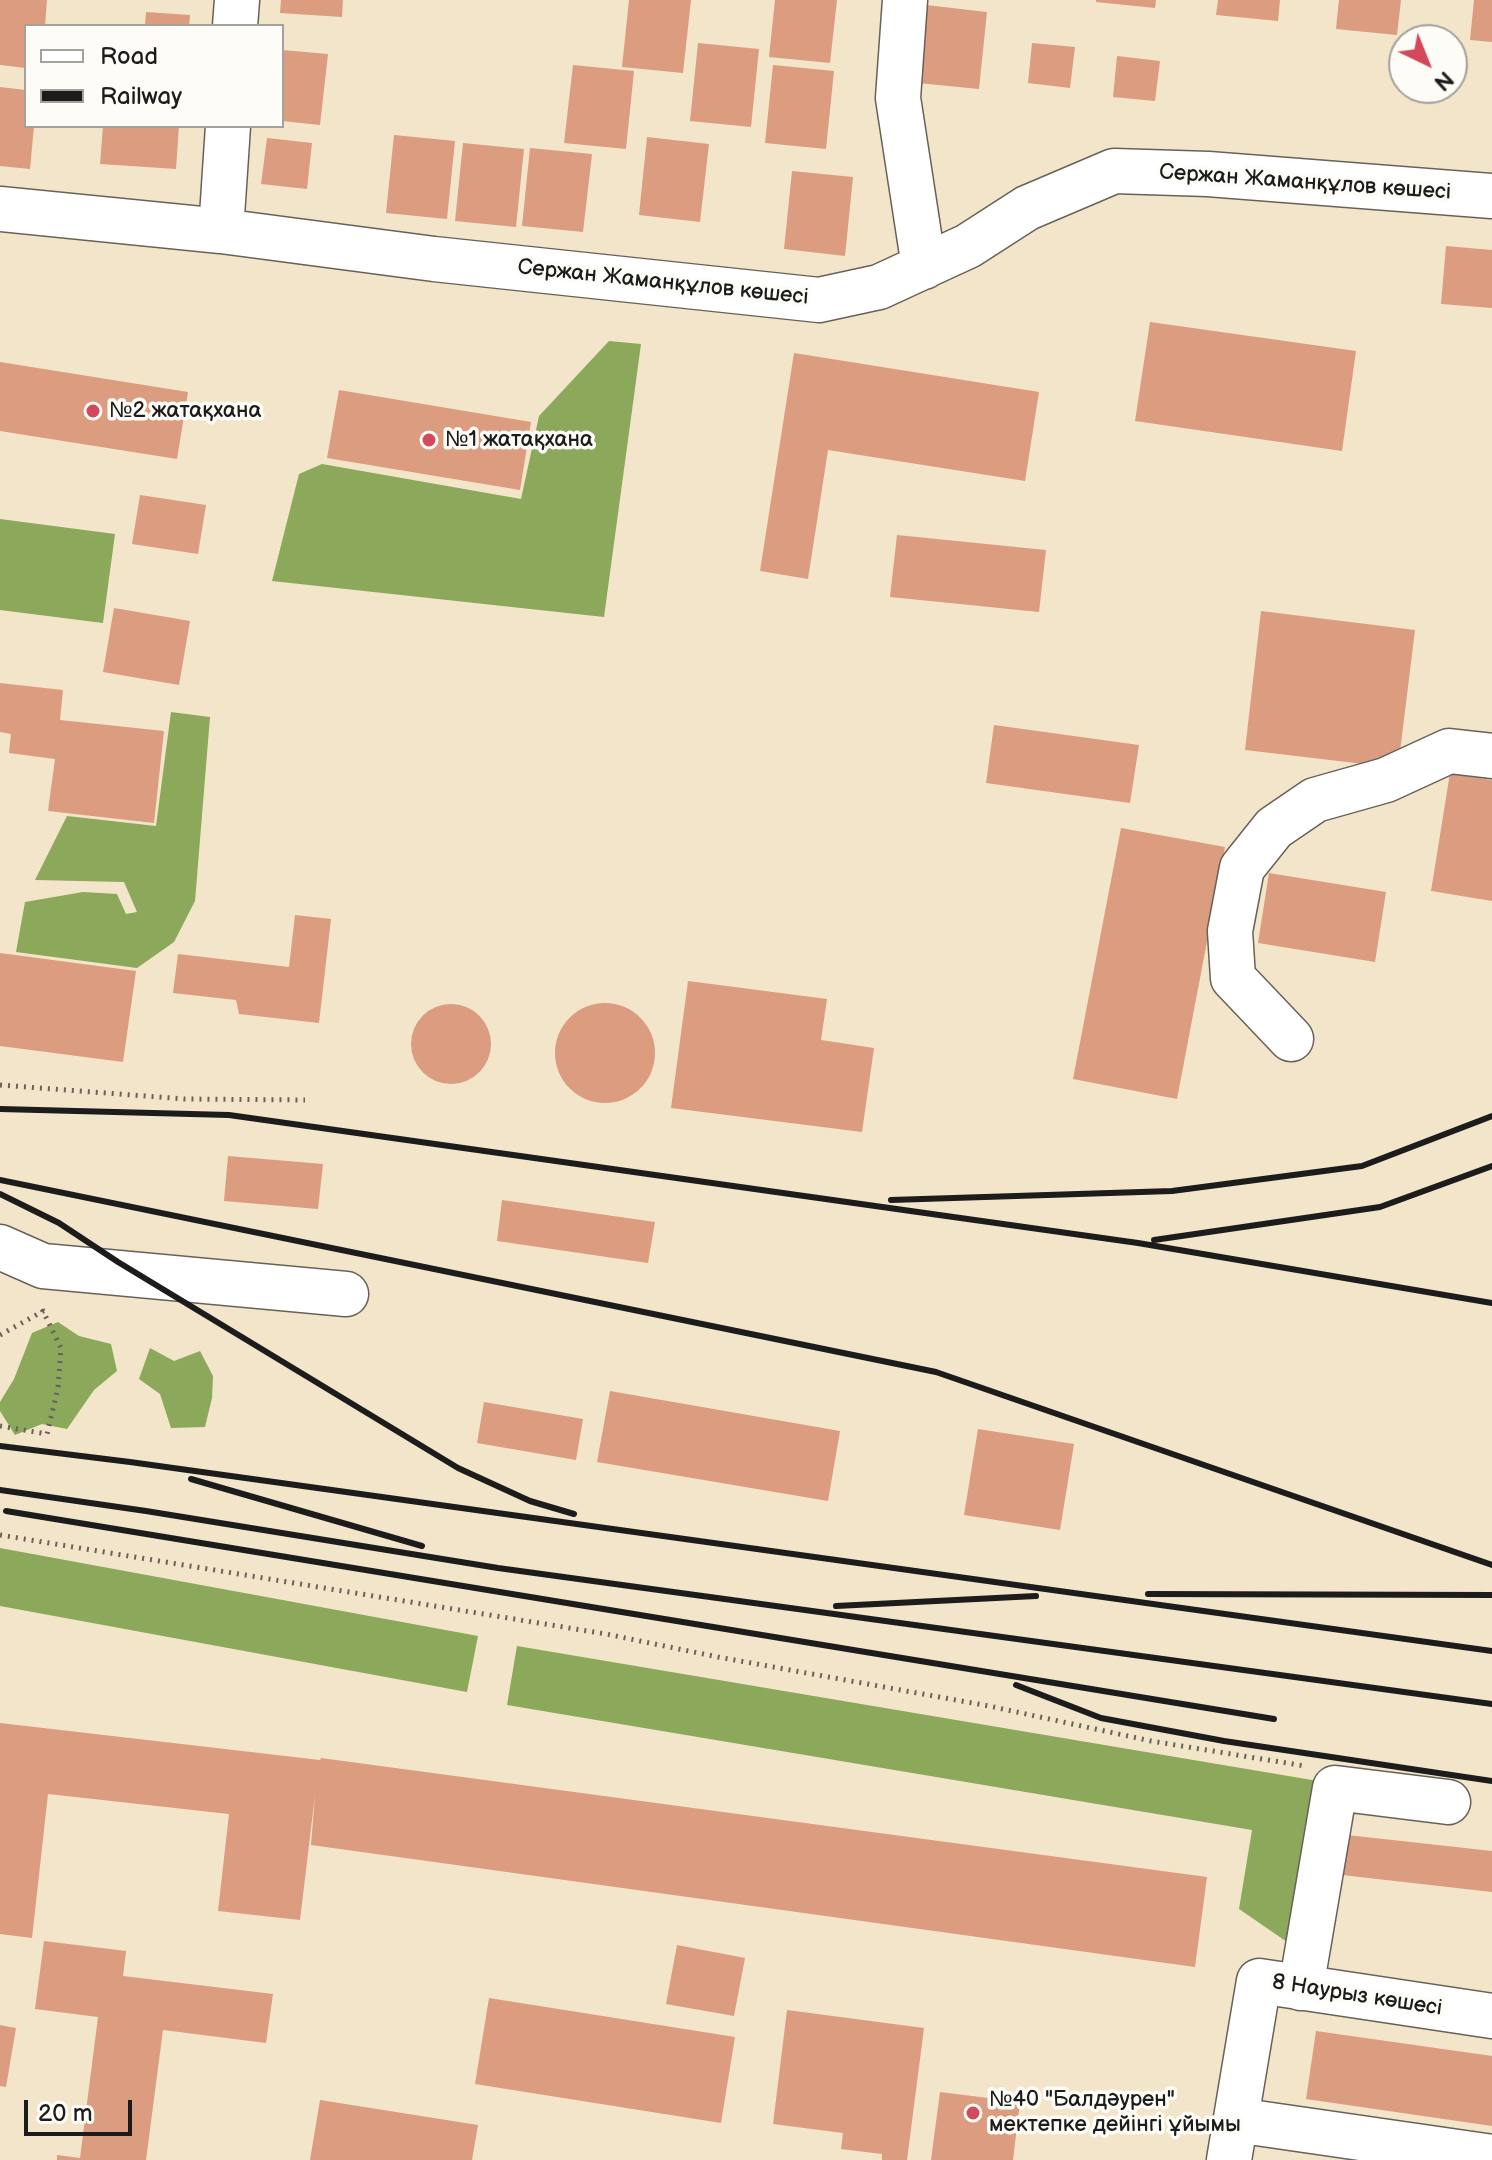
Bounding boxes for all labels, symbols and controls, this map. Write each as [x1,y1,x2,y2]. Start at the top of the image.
legend [24,24,284,128]
north arrow [1388,24,1468,104]
text: Road [100,42,158,71]
text: N [1428,65,1459,96]
text: Railway [100,82,182,111]
street label: Сержан Жаманқұлов көшесі [1158,160,1452,206]
street label: Сержан Жаманқұлов көшесі [516,255,810,311]
place label: №2 жатақхана [109,398,261,424]
marker: №2 жатақхана [84,402,102,420]
place label: №1 жатақхана [445,427,593,453]
marker: №1 жатақхана [420,431,438,449]
street label: 8 Наурыз көшесі [1270,1970,1444,2022]
scale bar [28,2084,136,2134]
place label: №40 "Балдәурен" мектепке дейінгі ұйымы [989,2087,1241,2138]
text: 20 m [38,2099,93,2128]
marker: №40 "Балдәурен" мектепке дейінгі ұйымы [964,2104,982,2122]

